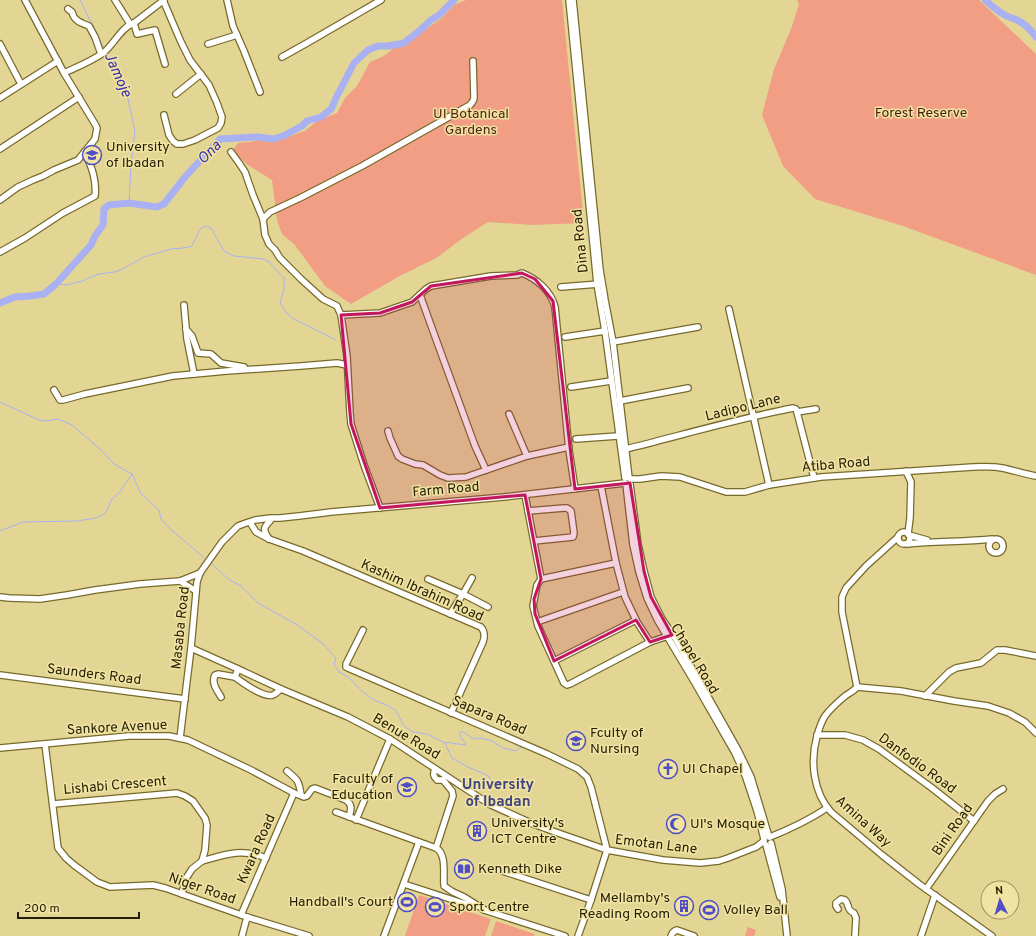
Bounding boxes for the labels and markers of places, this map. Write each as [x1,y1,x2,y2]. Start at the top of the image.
place label: University of Ibadan [106,139,170,172]
school or university icon: University of Ibadan [81,144,103,166]
place label: Fculty of Nursing [590,725,644,758]
school or university icon: Fculty of Nursing [565,730,587,752]
church icon: UI Chapel [657,758,679,780]
place label: UI Chapel [682,761,743,778]
place label: Faculty of Education [331,771,393,804]
school or university icon: Faculty of Education [396,776,418,798]
mosque icon: UI's Mosque [665,813,687,835]
place label: University's ICT Centre [491,815,564,848]
place label: UI's Mosque [690,816,765,833]
building icon: University's ICT Centre [466,820,488,842]
library icon: Kenneth Dike [453,858,475,880]
place label: Kenneth Dike [478,861,562,878]
place label: Mellamby's Reading Room [579,890,670,923]
sports icon: Handball's Court [396,891,418,913]
place label: Handball's Court [289,894,393,911]
building icon: Mellamby's Reading Room [673,895,695,917]
sports icon: Sport Centre [424,896,446,918]
place label: Sport Centre [449,899,529,916]
sports icon: Volley Ball [698,899,720,921]
place label: Volley Ball [723,902,788,919]

